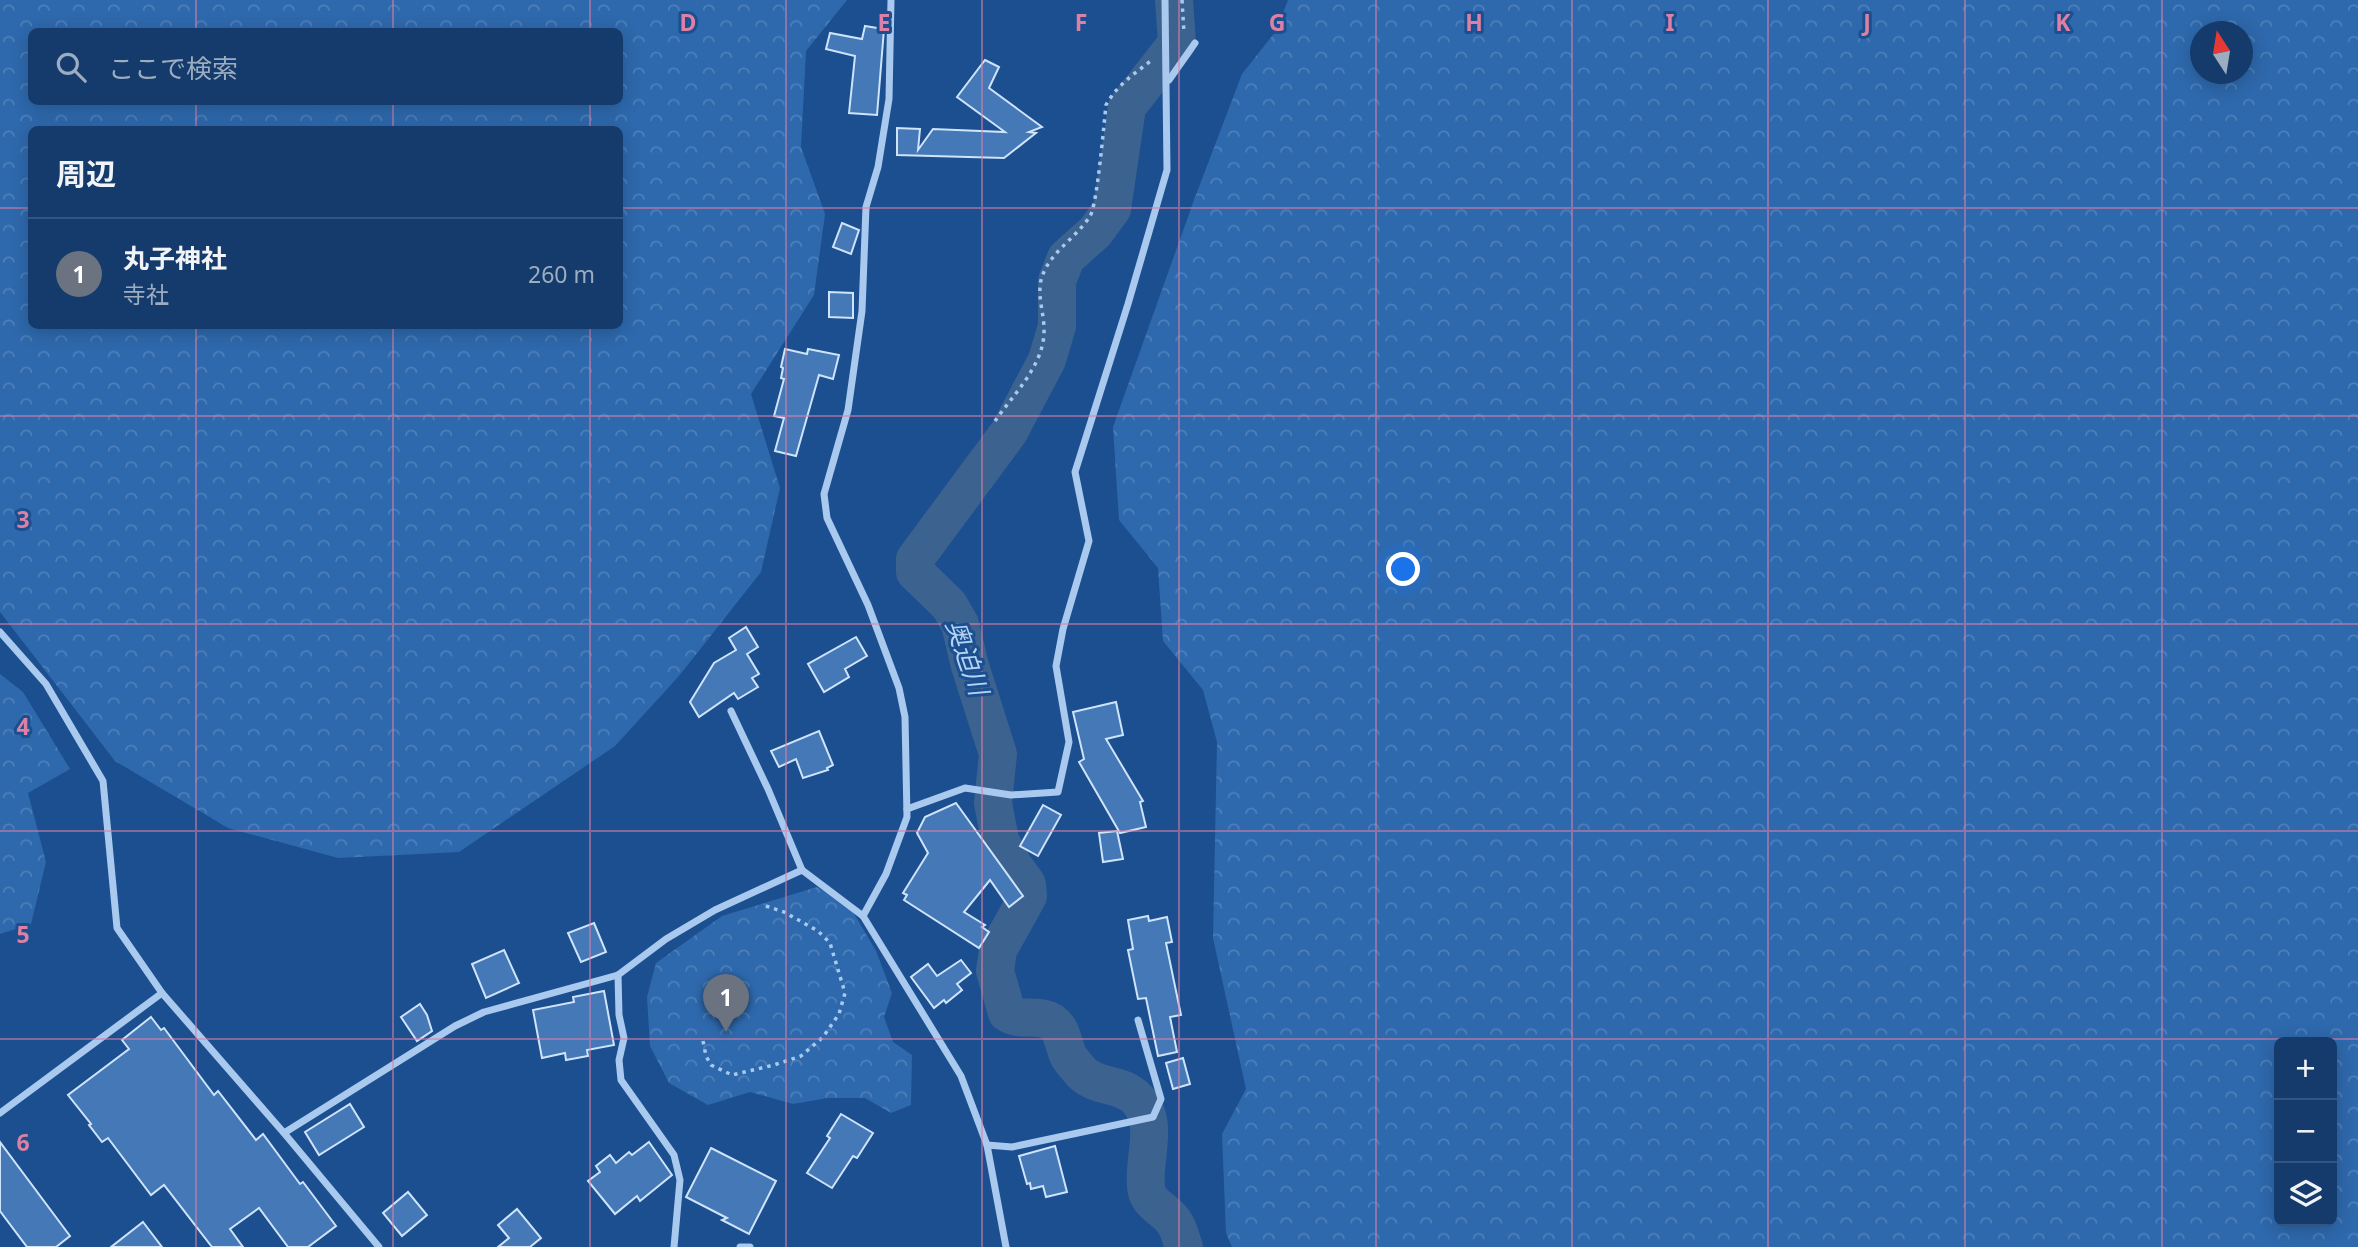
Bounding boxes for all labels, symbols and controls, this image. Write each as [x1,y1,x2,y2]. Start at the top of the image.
text: D [680,6,696,38]
text: E [878,6,890,38]
text: F [1075,6,1087,38]
text: G [1269,6,1285,38]
text: H [1465,6,1483,38]
text: I [1666,6,1675,38]
text: J [1861,6,1871,38]
text: K [2055,6,2071,38]
north arrow [2190,21,2253,84]
search box [28,28,623,105]
icon: search [52,48,90,86]
text: ここで検索 [108,50,238,86]
text: 周辺 [56,153,116,194]
text: 丸子神社 [123,240,227,276]
text: 1 [72,258,86,290]
text: 260 m [528,258,595,290]
text: 寺社 [123,278,169,310]
text: 3 [16,503,30,535]
your location [1386,552,1420,586]
water label: 奥迫川 [938,614,999,703]
text: 4 [16,710,30,742]
text: 5 [16,918,30,950]
pin: 1 [703,974,749,1032]
map controls [2274,1037,2337,1226]
button: + [2274,1037,2337,1100]
button: − [2274,1100,2337,1163]
text: 6 [16,1126,30,1158]
button: layers [2274,1163,2337,1226]

